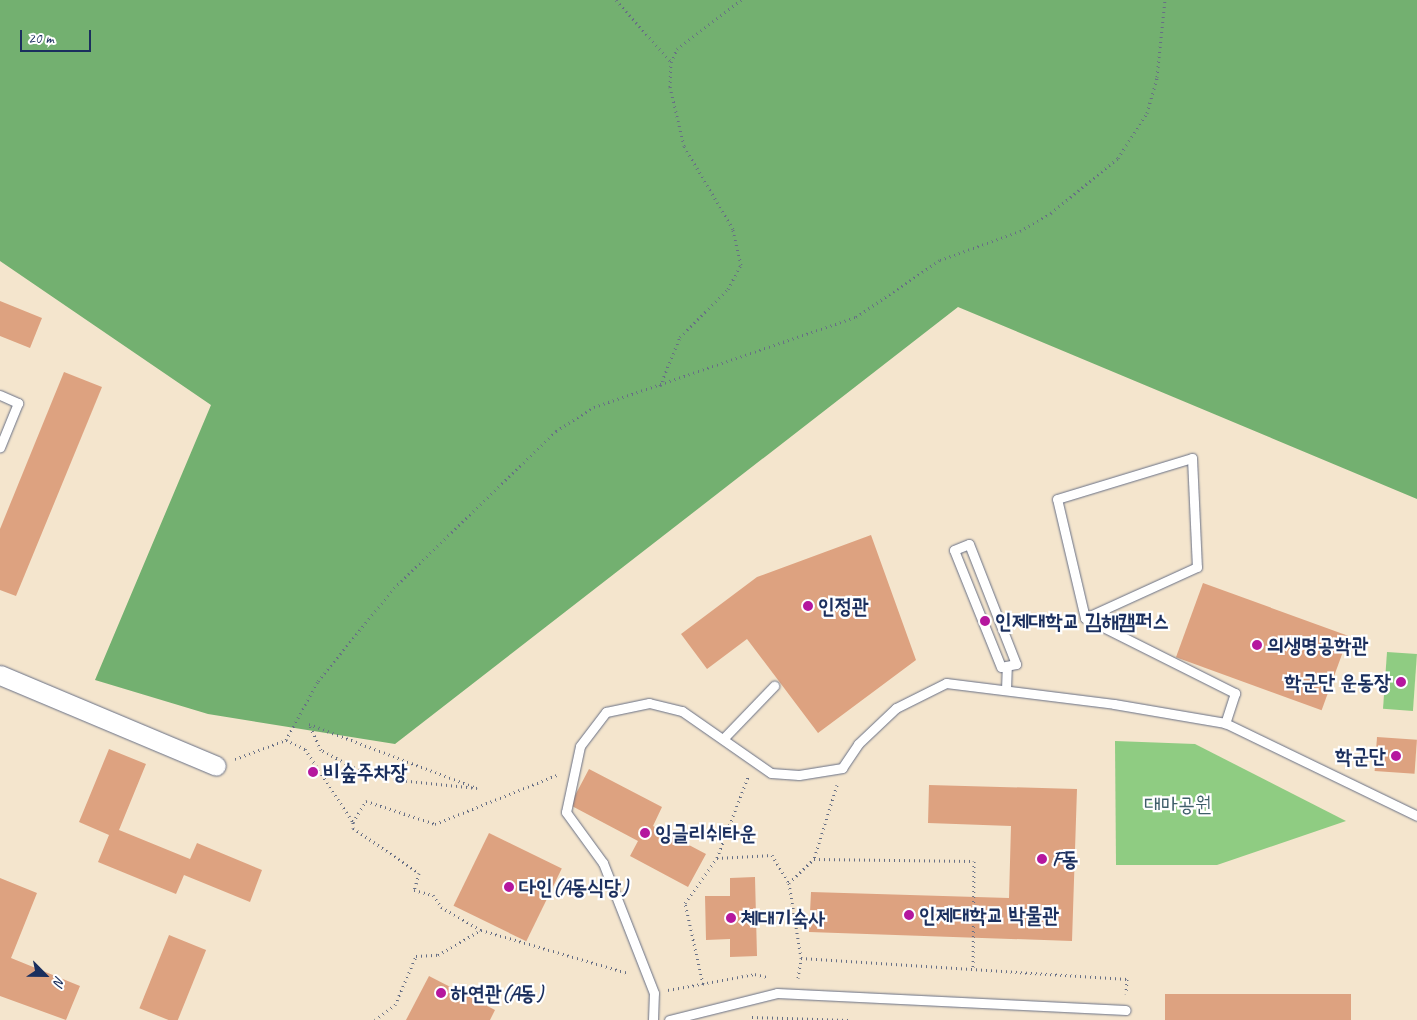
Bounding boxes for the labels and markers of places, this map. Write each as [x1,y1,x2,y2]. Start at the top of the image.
place label: 인정관 [818,593,869,619]
marker: 인정관 [802,600,814,612]
place label: 인제대학교 김해캠퍼스 [995,608,1169,634]
marker: 인제대학교 김해캠퍼스 [979,615,991,627]
place label: 의생명공학관 [1267,632,1368,658]
marker: 의생명공학관 [1251,639,1263,651]
place label: 학군단 운동장 [1285,669,1391,695]
marker: 학군단 운동장 [1395,676,1407,688]
place label: 학군단 [1335,743,1386,769]
marker: 학군단 [1390,750,1402,762]
place label: 비숲주차장 [323,759,407,785]
marker: 비숲주차장 [307,766,319,778]
place label: 잉글리쉬타운 [655,820,756,846]
marker: 잉글리쉬타운 [639,827,651,839]
place label: F동 [1052,846,1079,872]
marker: F동 [1036,853,1048,865]
place label: 다인(A동식당) [519,874,628,900]
marker: 다인(A동식당) [503,881,515,893]
place label: 인제대학교 박물관 [919,902,1059,928]
place label: 체대기숙사 [741,905,825,931]
marker: 인제대학교 박물관 [903,909,915,921]
marker: 체대기숙사 [725,912,737,924]
place label: 하연관(A동) [451,980,543,1006]
marker: 하연관(A동) [435,987,447,999]

